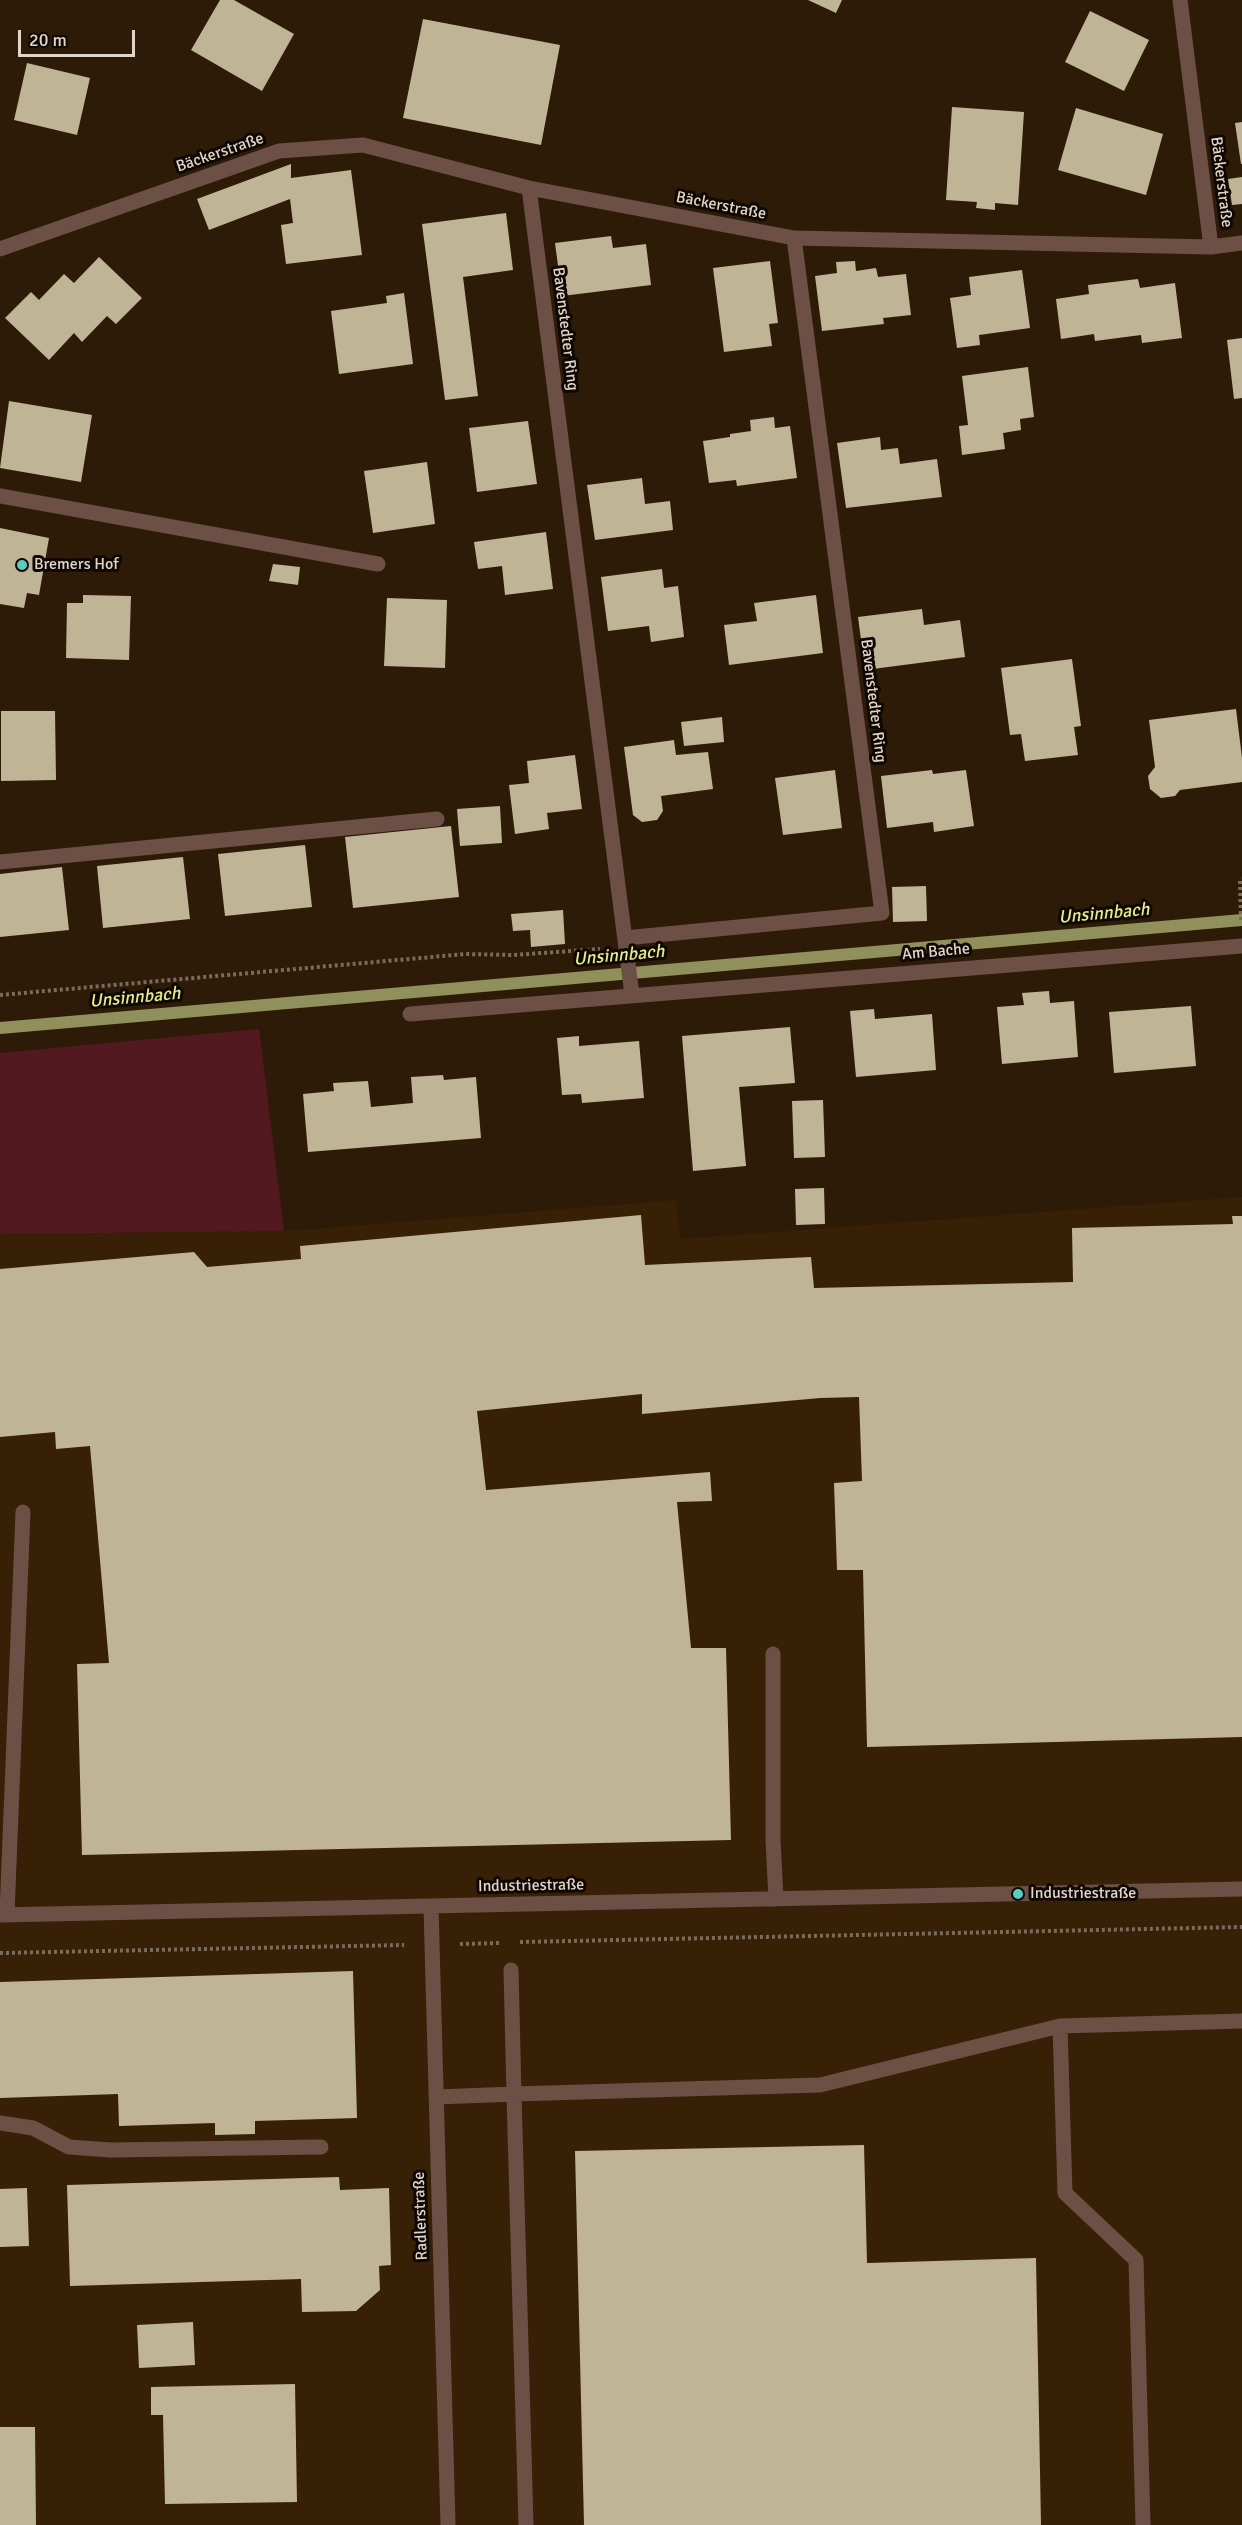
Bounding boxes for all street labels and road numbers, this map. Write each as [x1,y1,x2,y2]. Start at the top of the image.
street label: Bäckerstraße [174,129,266,177]
street label: Bäckerstraße [1206,135,1236,229]
street label: Bäckerstraße [674,188,768,224]
street label: Bavenstedter Ring [548,266,582,392]
street label: Bavenstedter Ring [856,638,890,764]
street label: Am Bache [901,939,971,965]
street label: Industriestraße [478,1875,584,1897]
street label: Radlerstraße [410,2171,432,2261]

